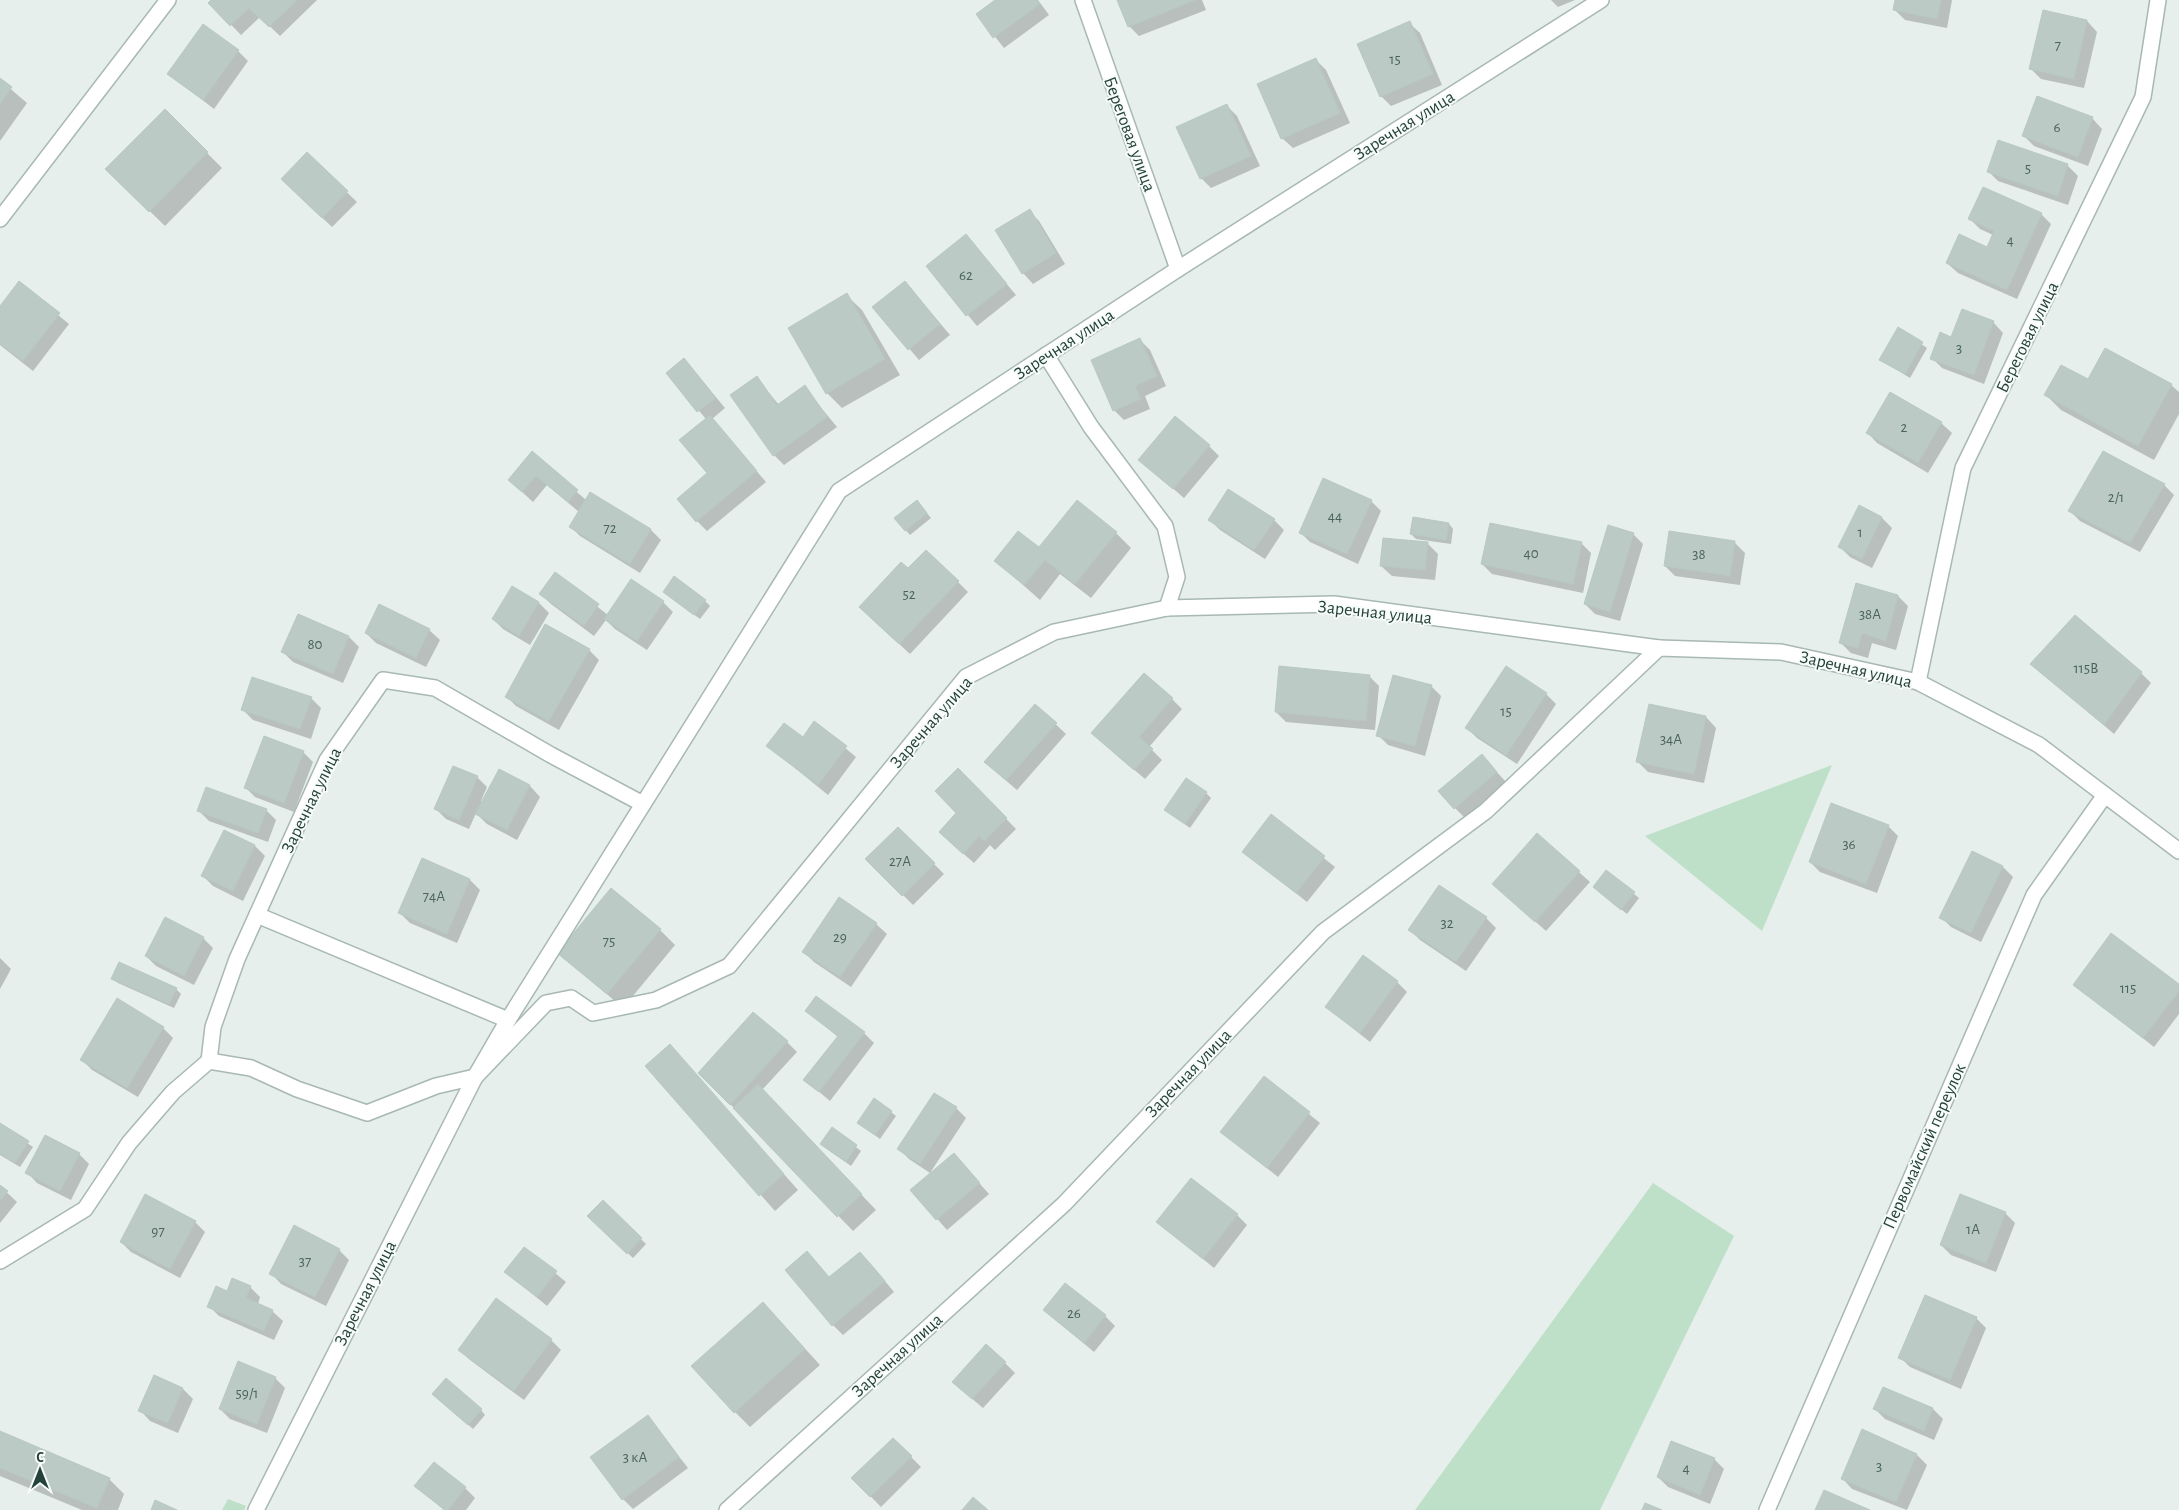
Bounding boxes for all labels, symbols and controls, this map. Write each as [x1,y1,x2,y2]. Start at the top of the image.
house number: 7 [2055,38,2061,53]
house number: 15 [1389,52,1401,67]
street label: Береговая улица [1100,74,1158,194]
street label: Заречная улица [1351,88,1458,164]
house number: 6 [2053,120,2061,135]
house number: 5 [2025,161,2031,176]
house number: 4 [2006,233,2014,248]
house number: 62 [959,268,973,283]
street label: Береговая улица [1993,279,2063,396]
street label: Заречная улица [1011,306,1118,384]
house number: 3 [1956,341,1962,356]
house number: 2 [1901,420,1908,435]
house number: 2/1 [2108,490,2124,505]
house number: 44 [1328,509,1342,524]
house number: 72 [603,521,617,536]
house number: 1 [1857,525,1863,540]
house number: 40 [1523,546,1539,561]
house number: 38 [1692,547,1706,562]
house number: 52 [902,587,916,602]
street label: Заречная улица [1317,598,1433,628]
house number: 38А [1859,607,1881,622]
house number: 80 [307,637,323,652]
street label: Заречная улица [1798,648,1914,692]
house number: 115В [2073,661,2099,676]
street label: Заречная улица [887,673,976,772]
house number: 15 [1500,704,1512,719]
house number: 34А [1660,732,1682,747]
street label: Заречная улица [279,745,345,856]
house number: 36 [1842,837,1856,852]
house number: 27А [889,854,911,869]
house number: 74А [423,889,445,904]
house number: 32 [1440,916,1454,931]
house number: 29 [833,930,847,945]
house number: 75 [603,934,615,949]
house number: 115 [2120,981,2136,996]
street label: Заречная улица [1142,1026,1235,1121]
street label: Первомайский переулок [1880,1060,1970,1232]
house number: 1А [1966,1222,1980,1237]
house number: 97 [151,1224,165,1239]
street label: Заречная улица [332,1238,400,1349]
house number: 37 [299,1254,311,1269]
house number: 26 [1067,1306,1081,1321]
street label: Заречная улица [849,1311,946,1401]
house number: 59/1 [236,1386,258,1401]
north arrow [15,1445,65,1495]
house number: 3 кА [623,1450,647,1465]
text: С [36,1451,44,1465]
house number: 3 [1876,1459,1882,1474]
house number: 4 [1682,1461,1690,1476]

